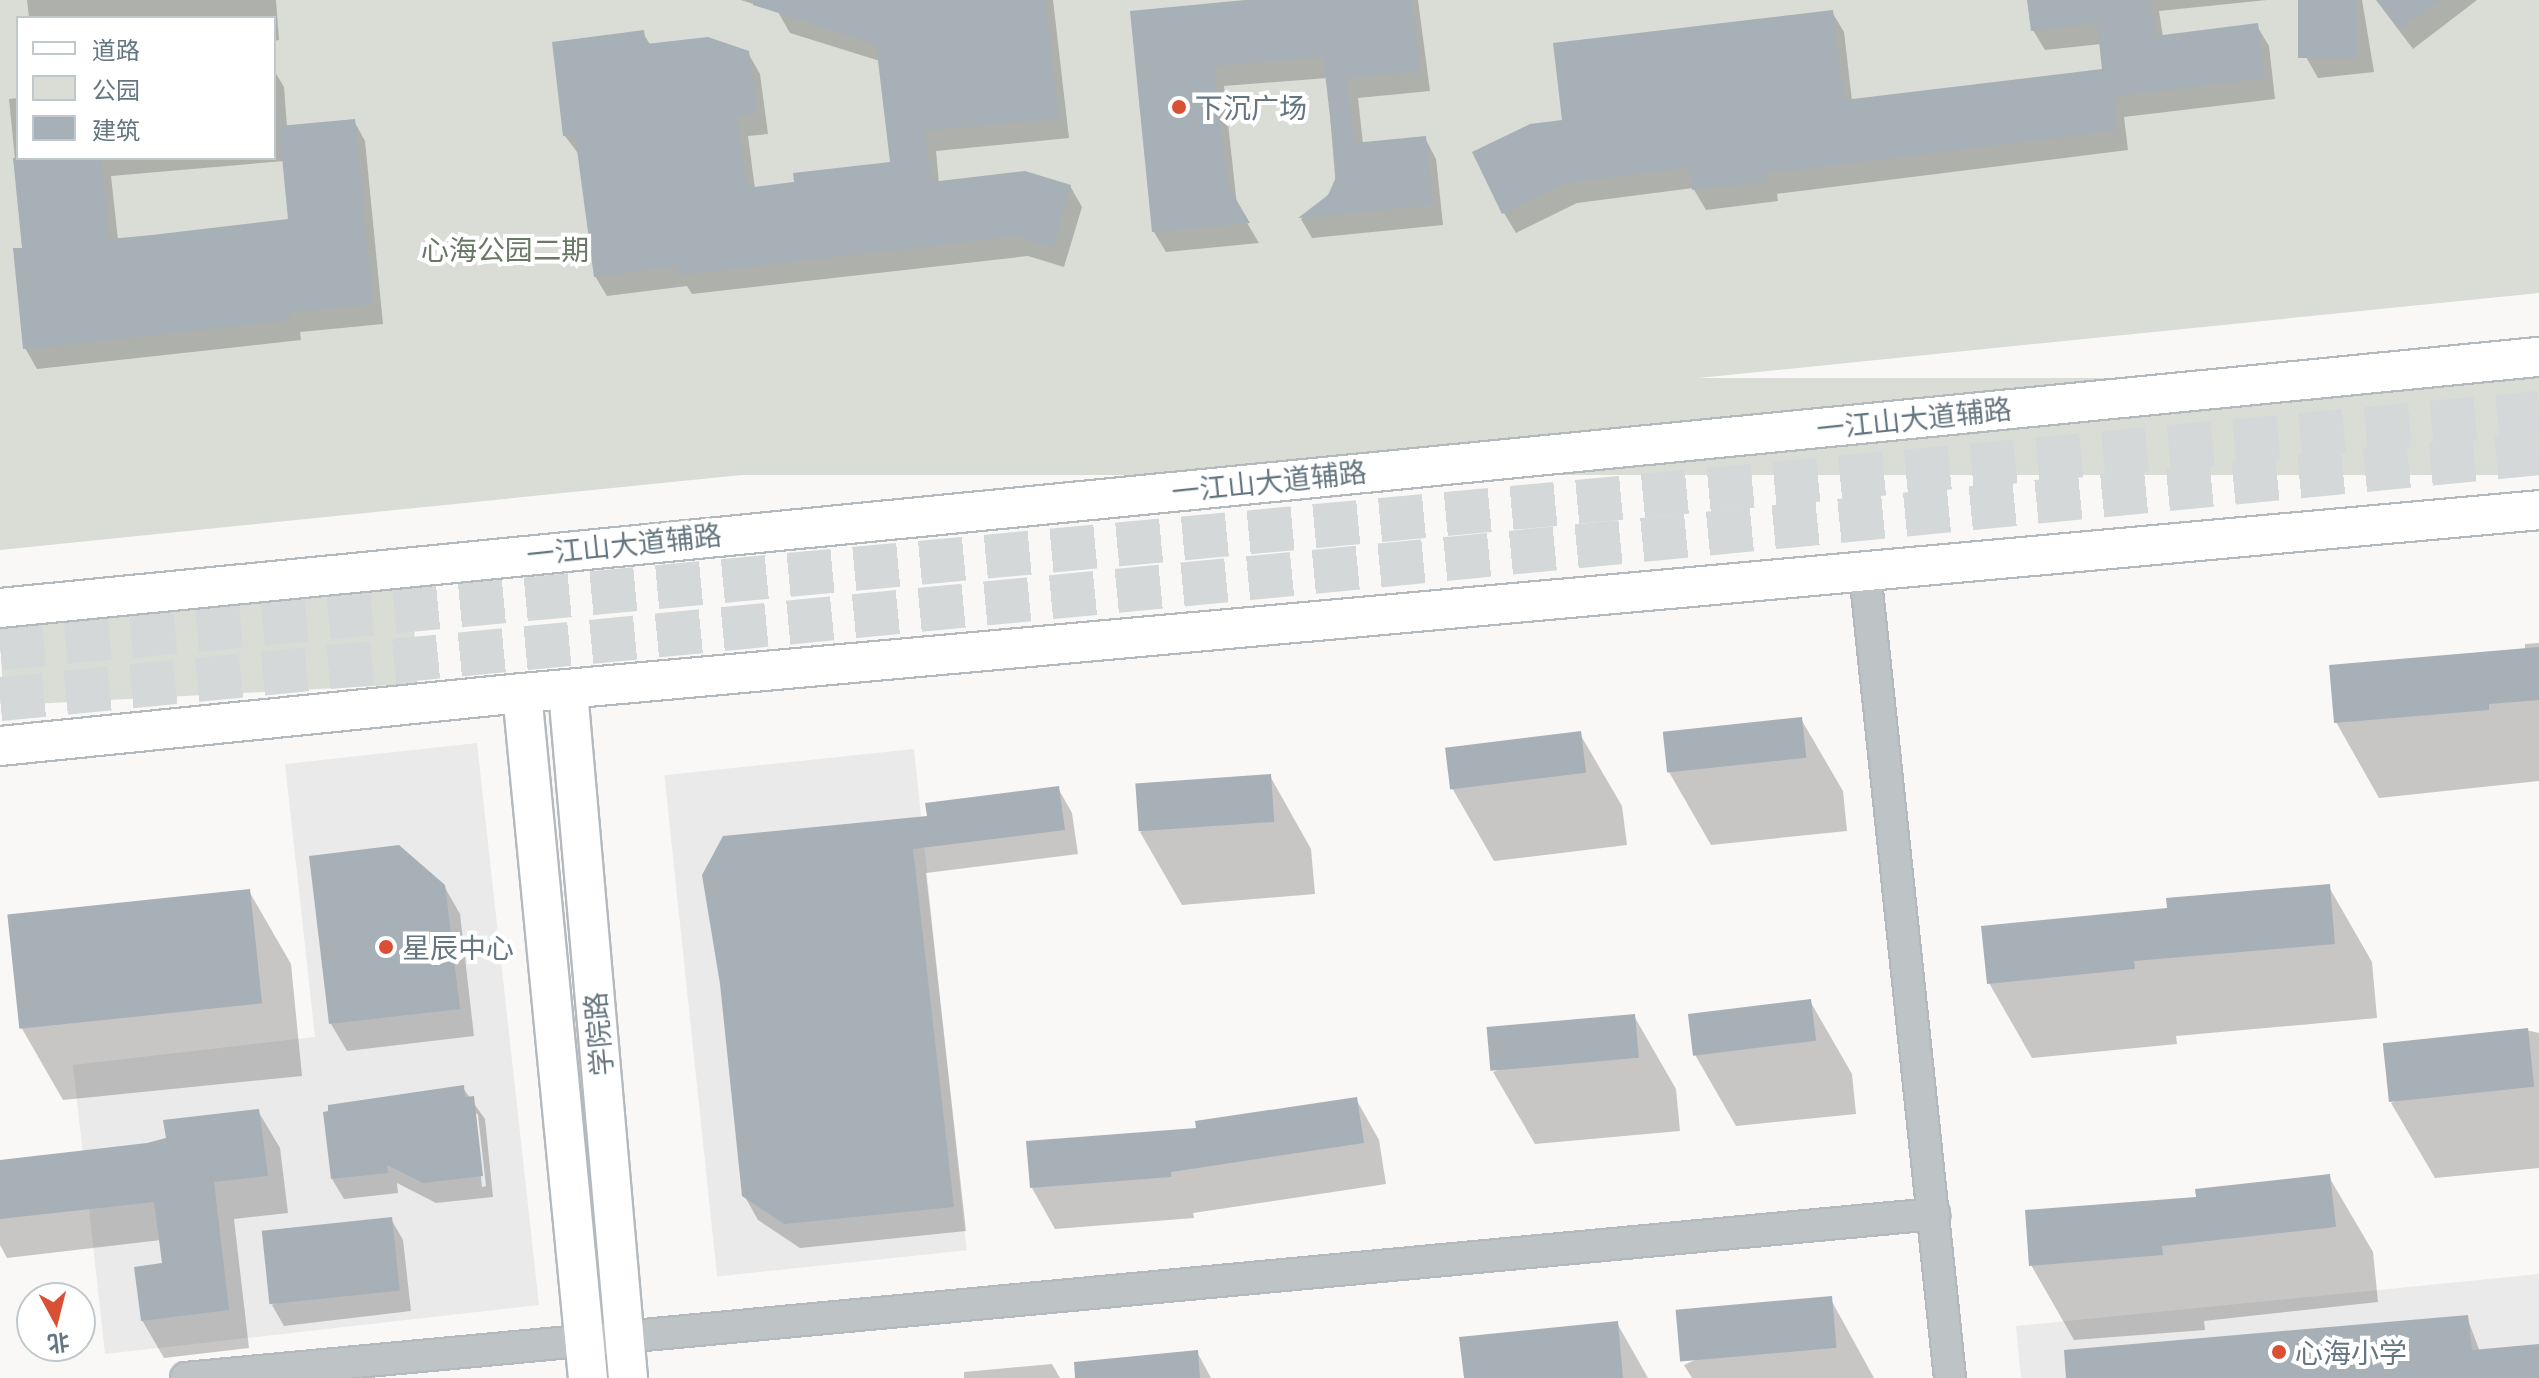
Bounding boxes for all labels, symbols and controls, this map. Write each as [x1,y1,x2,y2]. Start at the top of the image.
legend [16,16,276,160]
text: 道路 [92,35,140,64]
text: 公园 [92,75,140,104]
place label: 下沉广场 [1195,90,1307,124]
marker: 下沉广场 [1170,98,1188,116]
text: 建筑 [92,115,140,144]
park label: 心海公园二期 [421,232,589,266]
street label: 一江山大道辅路 [1815,391,2013,445]
street label: 一江山大道辅路 [1170,454,1368,508]
street label: 一江山大道辅路 [525,517,723,571]
place label: 星辰中心 [402,930,514,964]
marker: 星辰中心 [377,938,395,956]
street label: 学院路 [578,991,618,1077]
north arrow [16,1282,96,1362]
text: 北 [46,1330,71,1358]
place label: 心海小学 [2295,1335,2407,1369]
marker: 心海小学 [2270,1343,2288,1361]

